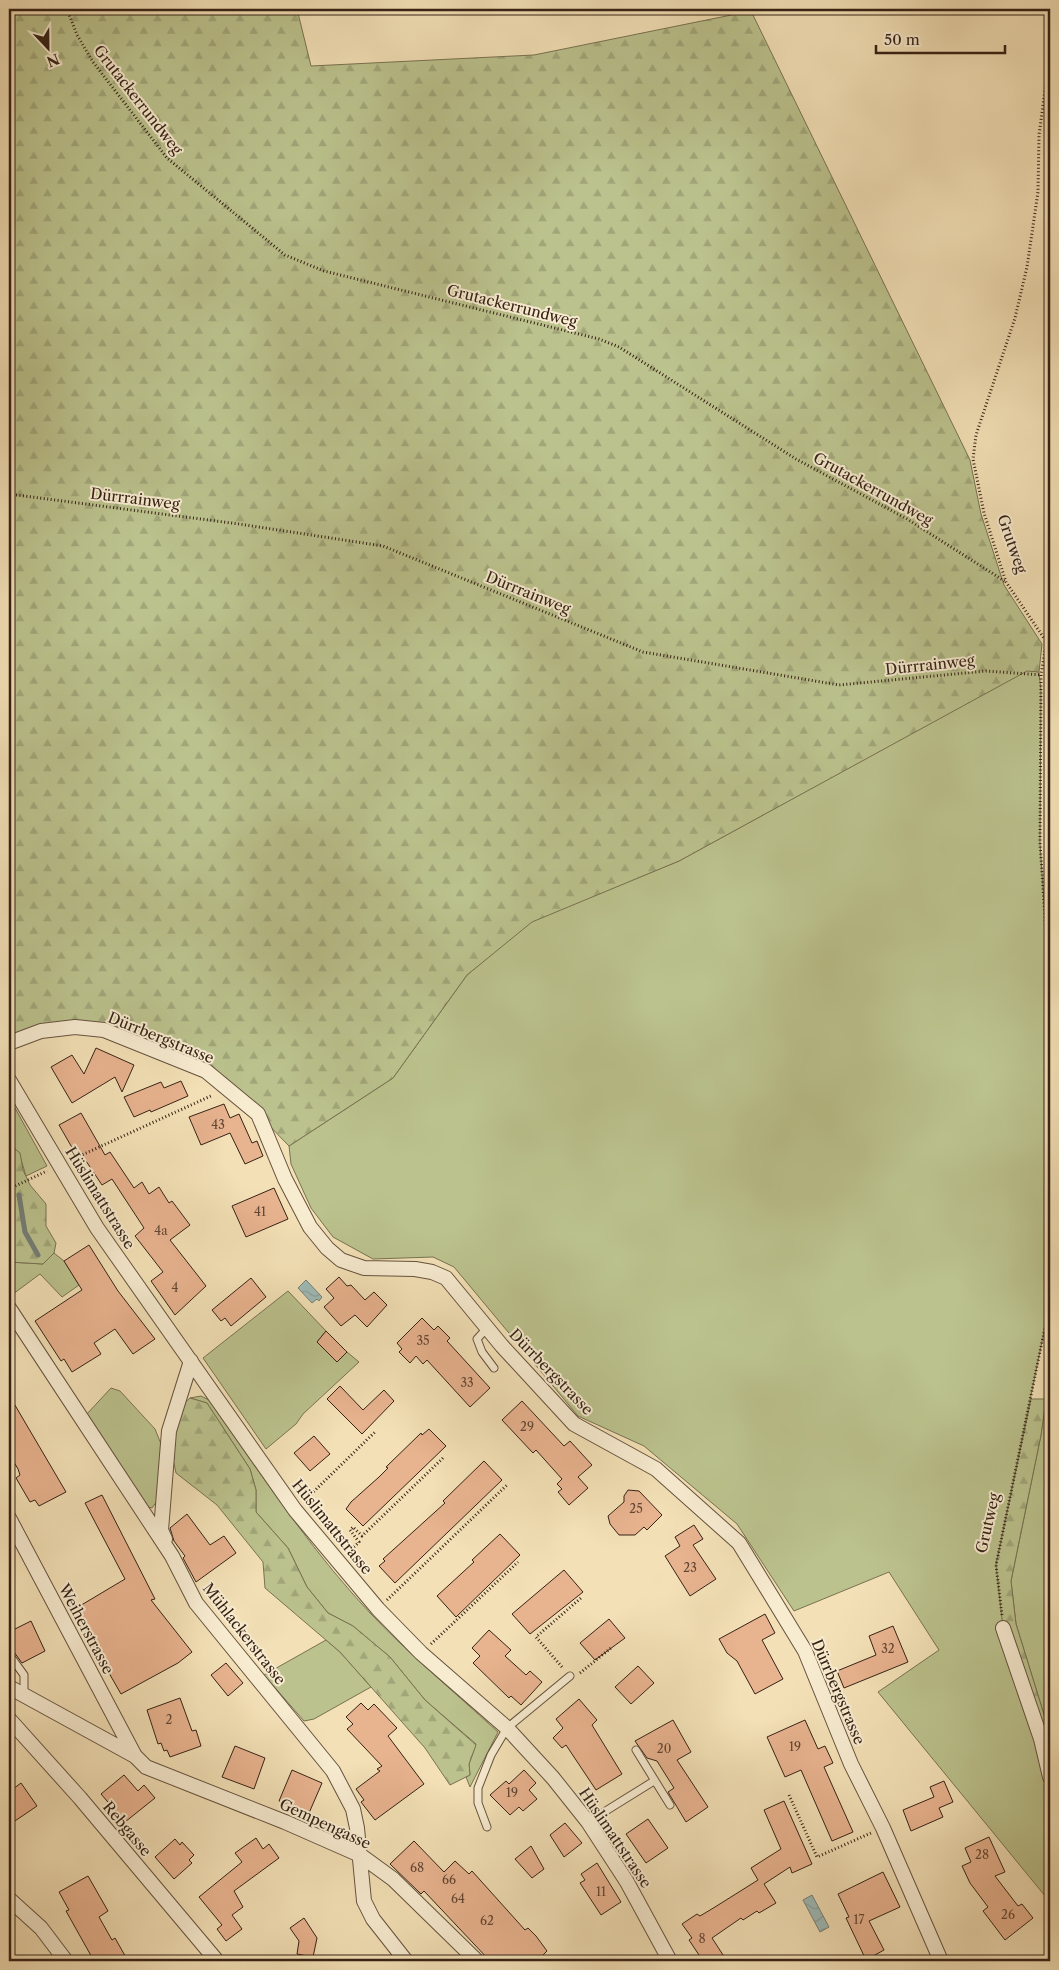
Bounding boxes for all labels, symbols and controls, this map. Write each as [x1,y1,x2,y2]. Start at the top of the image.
north arrow [22,22,72,72]
scale bar [876,22,1005,54]
text: 50 m [884,30,920,49]
street label: Grutackerrundweg [90,41,187,158]
text: N [44,49,62,71]
street label: Grutackerrundweg [445,280,579,331]
street label: Grutackerrundweg [810,448,936,529]
street label: Dürrrainweg [89,484,181,513]
street label: Grutweg [994,512,1031,576]
street label: Dürrrainweg [483,567,573,618]
street label: Dürrrainweg [884,650,976,679]
street label: Dürrbergstrasse [105,1008,217,1067]
house number: 43 [211,1117,225,1132]
street label: Hüslimattstrasse [61,1143,139,1252]
house number: 41 [254,1204,266,1219]
house number: 4a [154,1223,168,1238]
house number: 4 [172,1280,179,1295]
street label: Dürrbergstrasse [505,1324,597,1419]
house number: 35 [416,1333,430,1348]
house number: 33 [460,1375,474,1390]
house number: 29 [520,1419,534,1434]
street label: Hüslimattstrasse [288,1475,377,1578]
street label: Grutweg [971,1491,1004,1555]
house number: 25 [629,1501,643,1516]
house number: 23 [683,1560,697,1575]
street label: Weiherstrasse [54,1579,118,1677]
street label: Mühlackerstrasse [199,1579,290,1688]
street label: Dürrbergstrasse [808,1636,869,1747]
house number: 32 [881,1641,895,1656]
house number: 2 [166,1712,173,1727]
house number: 19 [789,1739,801,1754]
house number: 20 [657,1741,671,1756]
street label: Hüslimattstrasse [575,1784,656,1892]
house number: 19 [506,1785,518,1800]
street label: Gempengasse [276,1794,374,1853]
street label: Rebgasse [99,1797,156,1860]
house number: 28 [975,1847,989,1862]
house number: 68 [410,1860,424,1875]
house number: 66 [442,1872,456,1887]
house number: 11 [596,1884,606,1899]
house number: 64 [451,1891,465,1906]
house number: 26 [1001,1907,1015,1922]
house number: 17 [854,1912,865,1927]
house number: 62 [480,1913,494,1928]
house number: 8 [698,1931,706,1946]

